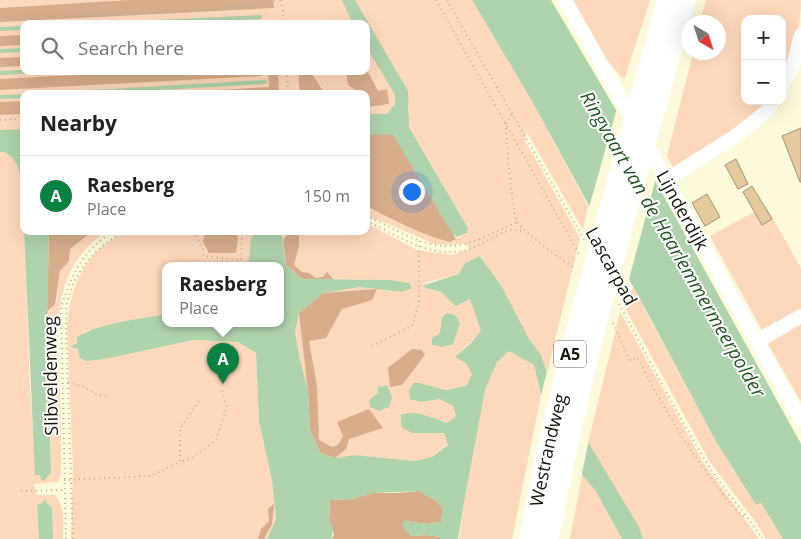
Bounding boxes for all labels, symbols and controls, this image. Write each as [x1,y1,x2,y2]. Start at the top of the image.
north arrow [681,15,726,60]
map controls [741,15,786,105]
button: + [741,15,786,60]
search box [20,20,370,75]
icon: search [38,34,66,62]
text: Search here [78,35,184,61]
button: − [741,60,786,105]
water label: Ringvaart van de Haarlemmermeerpolder [574,86,772,403]
text: Nearby [40,109,117,137]
street label: Lijnderdijk [651,166,715,255]
text: Raesberg [87,172,174,198]
your location [399,179,425,205]
text: A [50,185,62,207]
text: 150 m [304,185,350,207]
text: Place [87,198,126,220]
street label: Lascarpad [581,223,643,309]
popup [162,262,284,327]
text: Raesberg [179,271,267,297]
text: Place [179,297,219,319]
street label: Slibveldenweg [37,316,63,436]
road number: A5 [554,340,586,368]
pin: A [207,343,239,384]
street label: Westrandweg [524,391,572,508]

